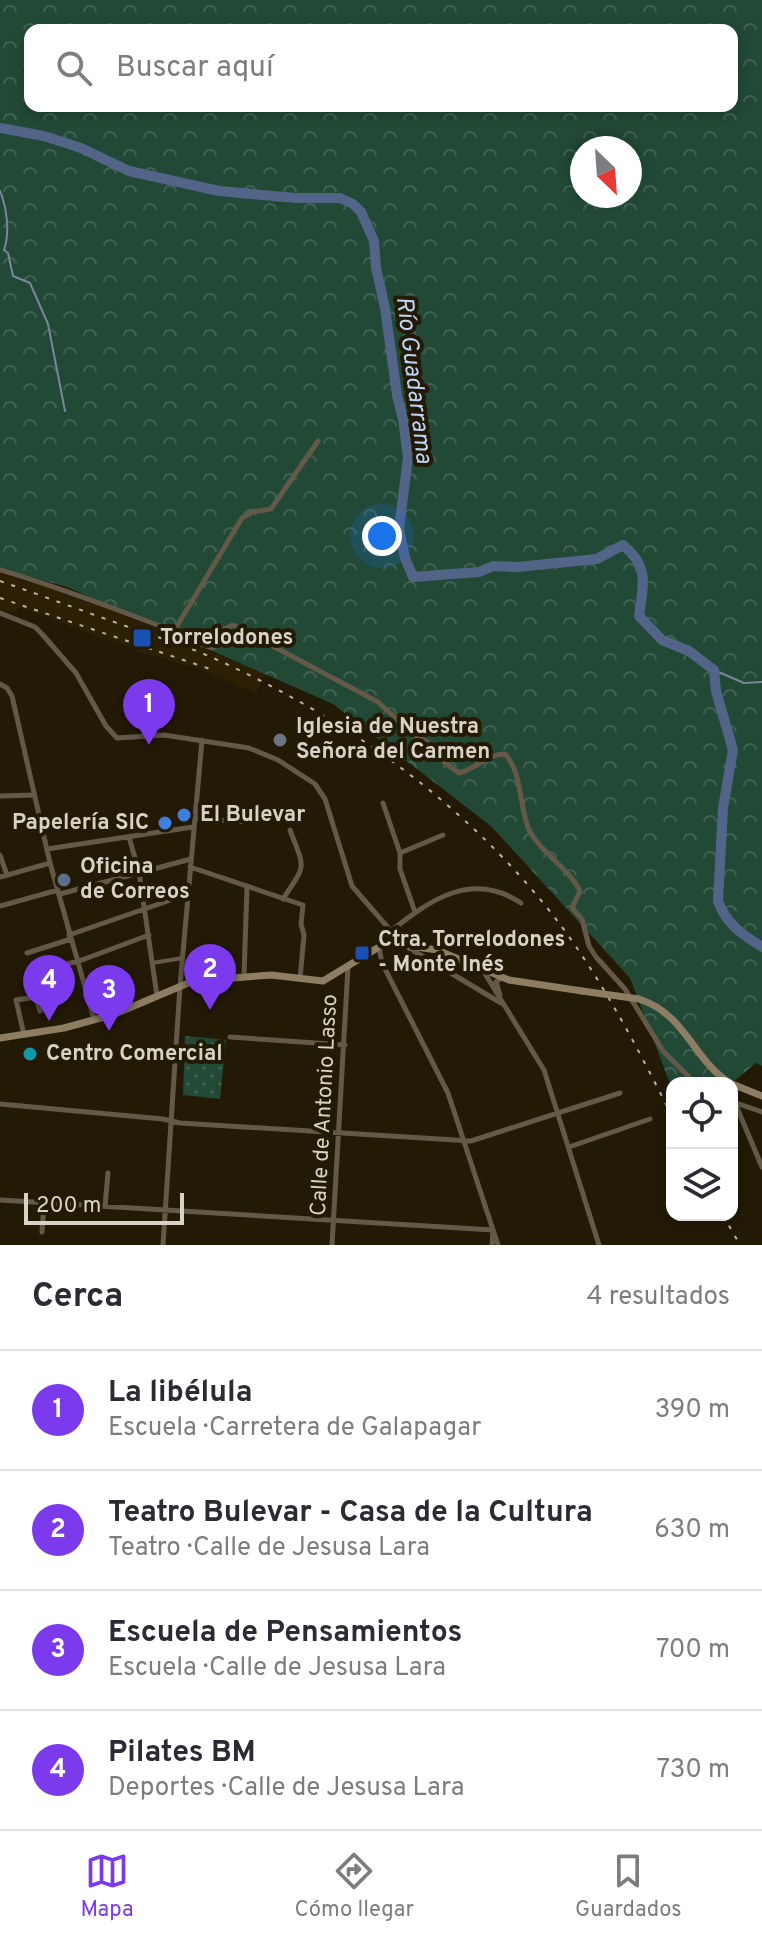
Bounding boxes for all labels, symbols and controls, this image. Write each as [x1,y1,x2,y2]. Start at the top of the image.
search box [24,24,738,112]
icon: search [52,46,96,90]
text: Buscar aquí [116,50,274,87]
north arrow [570,136,642,208]
water label: Río Guadarrama [388,295,438,466]
your location [362,516,402,556]
place label: Torrelodones [160,625,293,652]
marker: Torrelodones [131,627,153,649]
pin: 1 [123,679,175,745]
place label: Iglesia de Nuestra Señora del Carmen [296,714,490,766]
marker: Iglesia de Nuestra Señora del Carmen [271,731,289,749]
place label: El Bulevar [200,802,305,829]
marker: El Bulevar [175,806,193,824]
place label: Papelería SIC [12,810,149,837]
marker: Papelería SIC [156,814,174,832]
place label: Oficina de Correos [80,854,190,906]
marker: Oficina de Correos [55,871,73,889]
place label: Ctra. Torrelodones - Monte Inés [378,927,565,979]
pin: 2 [184,944,236,1010]
marker: Ctra. Torrelodones - Monte Inés [353,944,371,962]
pin: 4 [23,955,75,1021]
pin: 3 [83,965,135,1031]
street label: Calle de Antonio Lasso [306,993,344,1217]
place label: Centro Comercial [46,1041,223,1068]
marker: Centro Comercial [21,1045,39,1063]
map controls [666,1077,738,1221]
button: locate [666,1077,738,1149]
button: layers [666,1149,738,1221]
scale bar [24,1189,184,1225]
text: 200 m [36,1193,101,1220]
text: Cerca [32,1276,123,1319]
text: 4 resultados [586,1281,730,1314]
text: La libélula [108,1375,253,1412]
text: 1 [53,1394,63,1427]
text: 390 m [655,1394,730,1427]
text: Escuela · Carretera de Galapagar [108,1412,481,1445]
text: Teatro Bulevar - Casa de la Cultura [108,1495,593,1532]
text: 2 [50,1514,66,1547]
text: 630 m [654,1514,730,1547]
text: Teatro · Calle de Jesusa Lara [108,1532,430,1565]
text: Escuela de Pensamientos [108,1615,462,1652]
text: 3 [50,1634,66,1667]
text: 700 m [656,1634,730,1667]
text: Escuela · Calle de Jesusa Lara [108,1652,446,1685]
text: Pilates BM [108,1735,256,1772]
text: 4 [50,1754,66,1787]
text: 730 m [657,1754,730,1787]
text: Deportes · Calle de Jesusa Lara [108,1772,464,1805]
tab: Mapa [80,1849,134,1924]
tab: Cómo llegar [294,1849,414,1924]
tab: Guardados [575,1849,682,1924]

